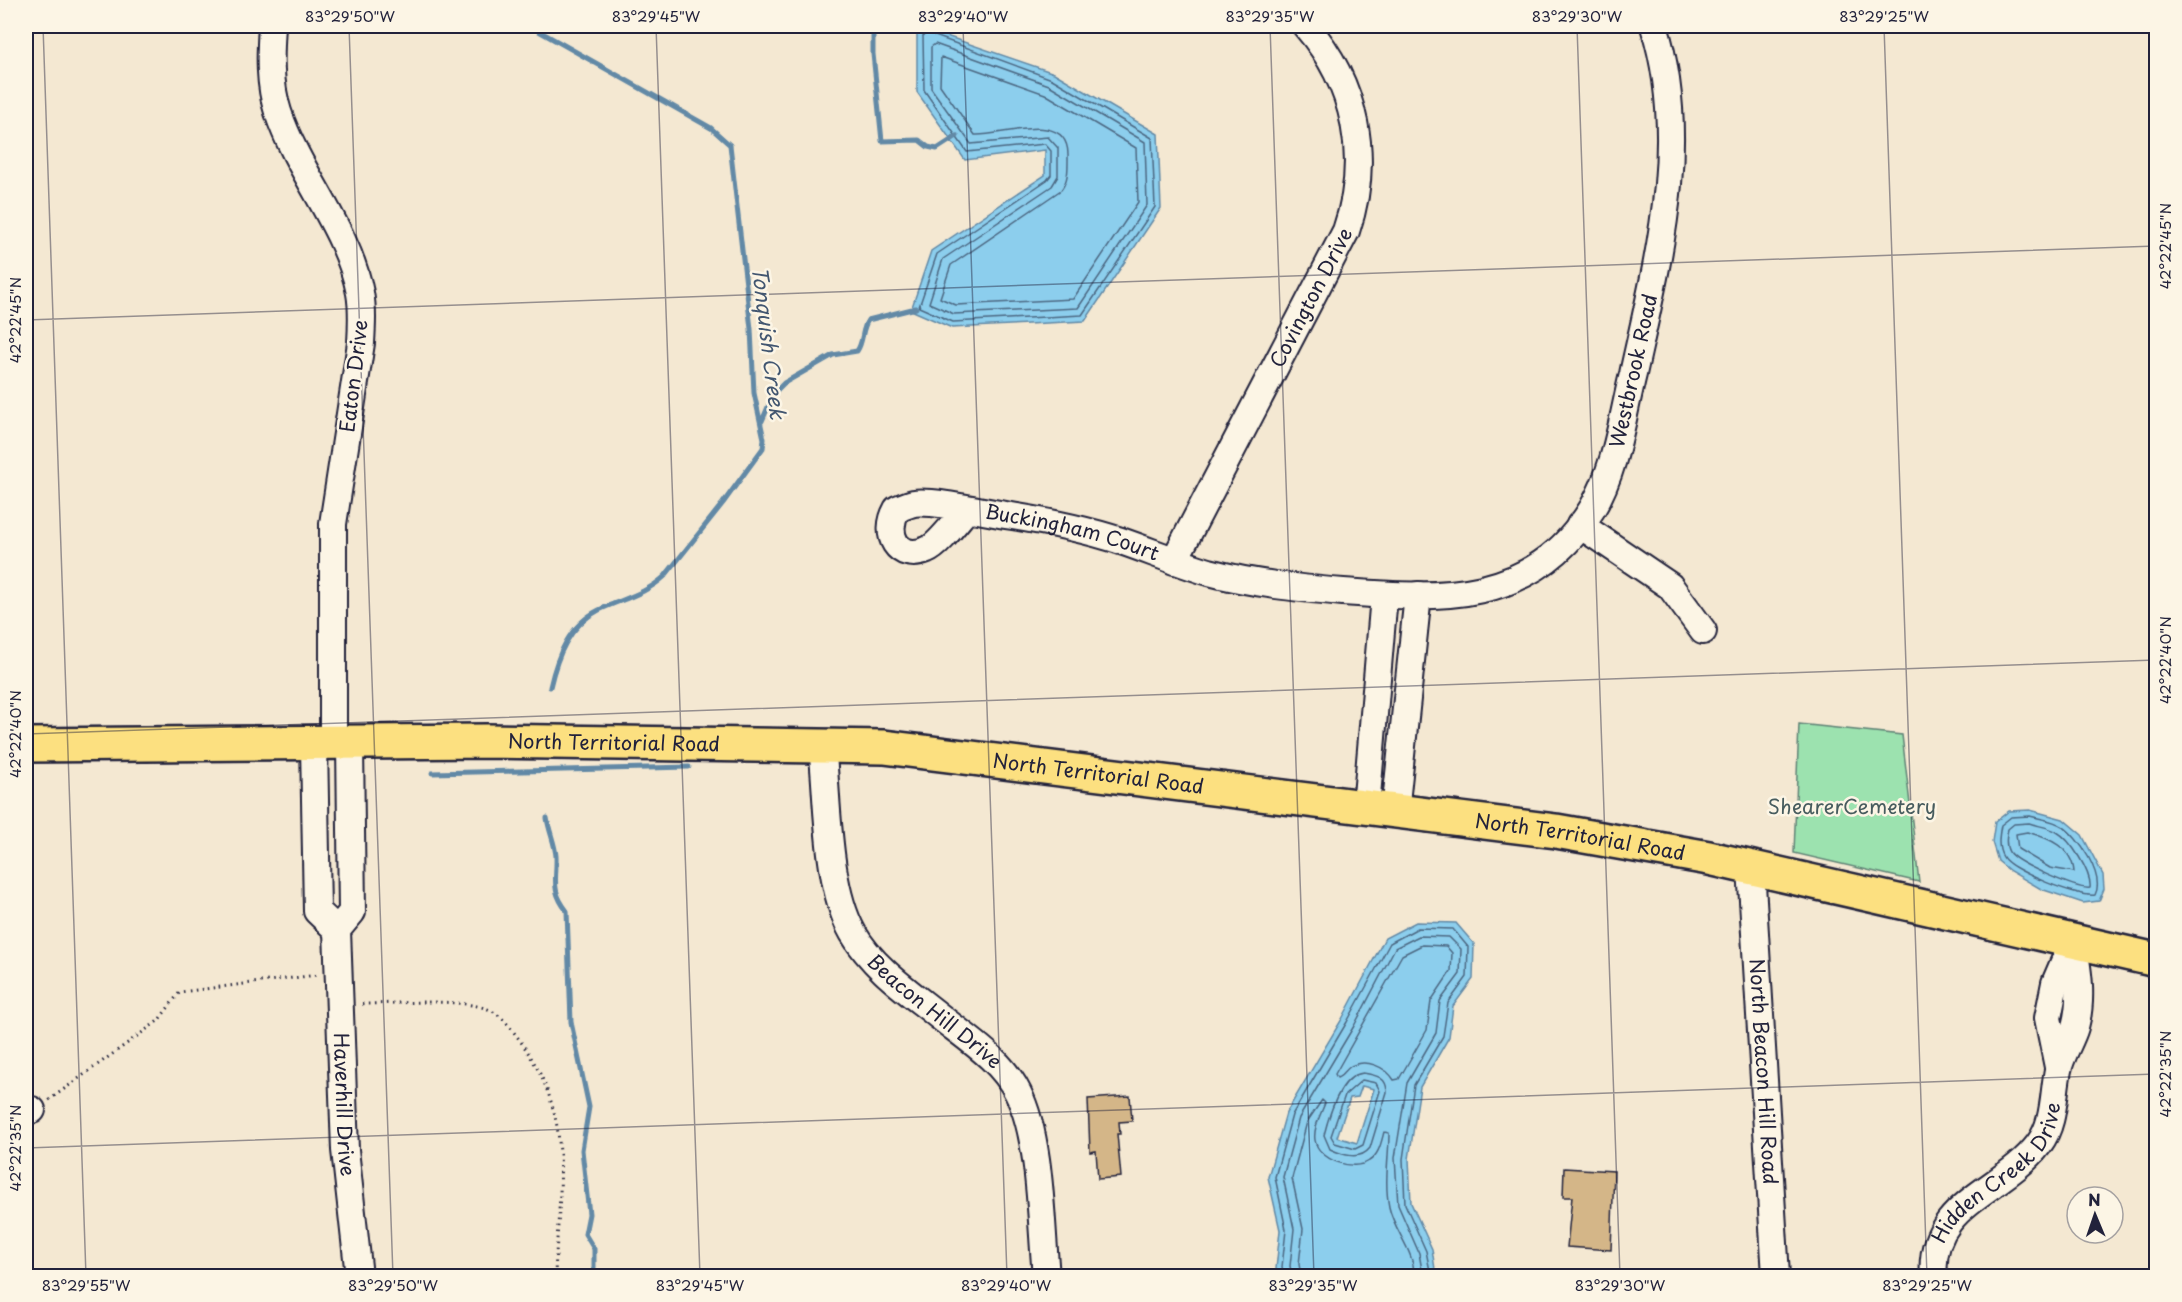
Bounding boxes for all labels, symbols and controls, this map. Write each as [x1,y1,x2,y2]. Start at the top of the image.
text: 83°29'50"W [305,4,395,27]
text: 83°29'45"W [612,4,701,27]
text: 83°29'40"W [918,4,1009,27]
text: 83°29'35"W [1226,4,1315,27]
text: 83°29'30"W [1532,4,1623,27]
text: 83°29'25"W [1839,4,1929,27]
text: 42°22'45"N [2153,203,2176,289]
street label: Covington Drive [1261,222,1359,372]
water label: Tonquish Creek [745,265,795,422]
text: 42°22'45"N [3,277,26,363]
street label: Westbrook Road [1601,291,1664,451]
street label: Eaton Drive [331,318,375,434]
street label: Buckingham Court [983,496,1164,568]
text: 42°22'40"N [2153,616,2176,704]
text: 42°22'40"N [3,690,26,778]
street label: North Territorial Road [508,725,720,759]
street label: North Territorial Road [991,745,1206,801]
park label: ShearerCemetery [1768,791,1936,821]
street label: North Territorial Road [1473,805,1688,868]
street label: Beacon Hill Drive [861,947,1010,1075]
street label: North Beacon Hill Road [1743,958,1786,1185]
text: 42°22'35"N [2153,1031,2176,1117]
street label: Haverhill Drive [327,1032,364,1178]
street label: Hidden Creek Drive [1923,1100,2067,1248]
text: 42°22'35"N [3,1105,26,1191]
north arrow [2065,1185,2125,1245]
text: N [2088,1187,2101,1211]
text: 83°29'55"W [42,1273,131,1296]
text: 83°29'50"W [348,1273,438,1296]
text: 83°29'45"W [656,1273,745,1296]
text: 83°29'40"W [961,1273,1052,1296]
text: 83°29'35"W [1269,1273,1358,1296]
text: 83°29'30"W [1575,1273,1666,1296]
text: 83°29'25"W [1882,1273,1972,1296]

